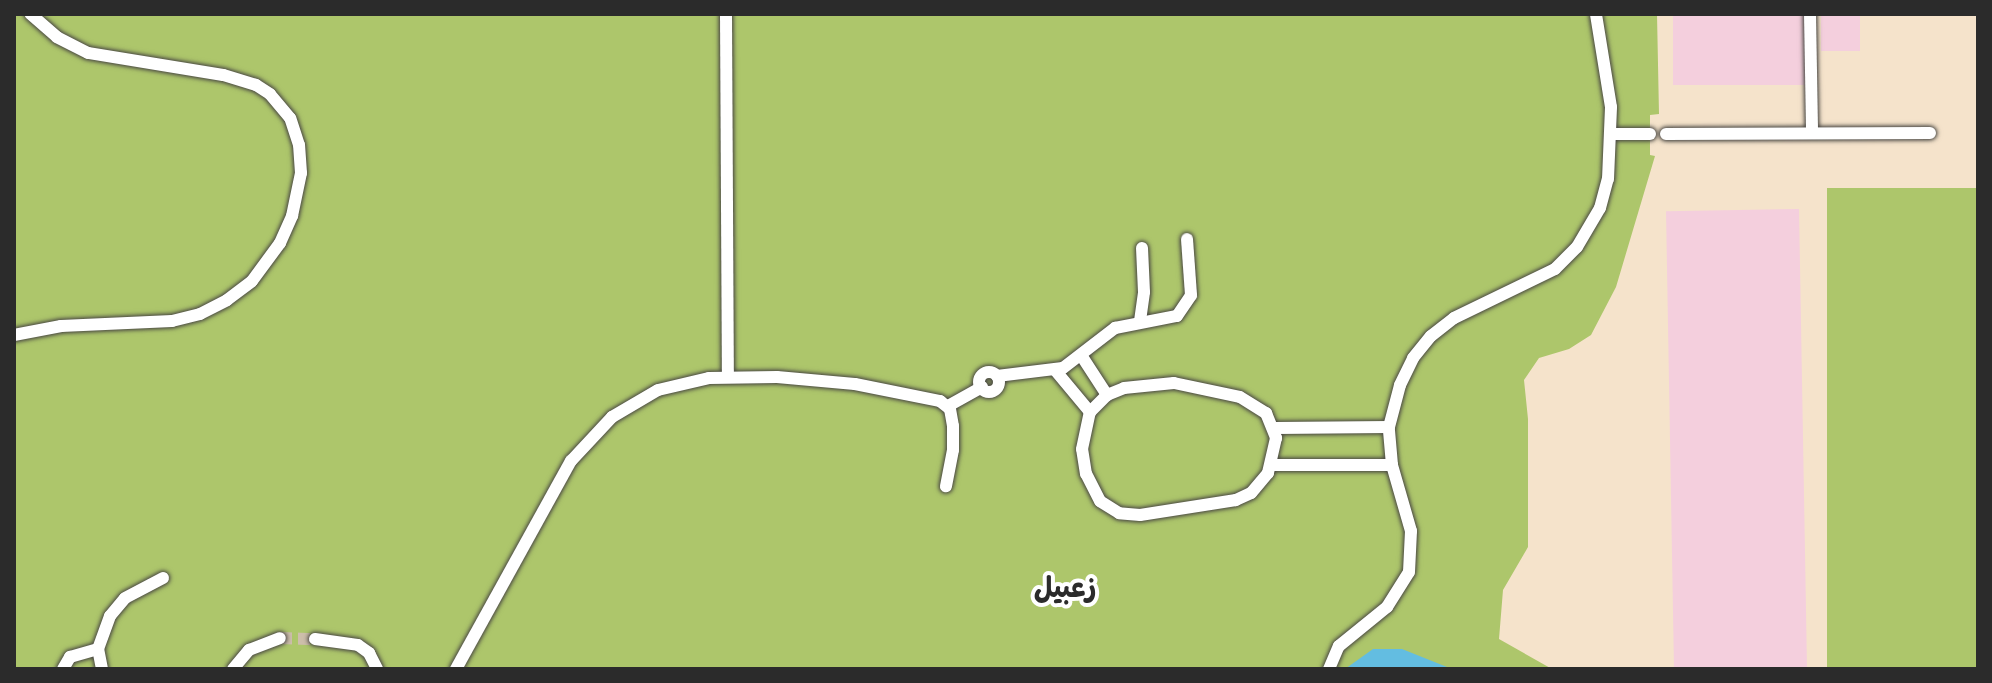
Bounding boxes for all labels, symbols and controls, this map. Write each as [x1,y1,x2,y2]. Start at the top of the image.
district label: زعبيل [1034,573,1096,607]

